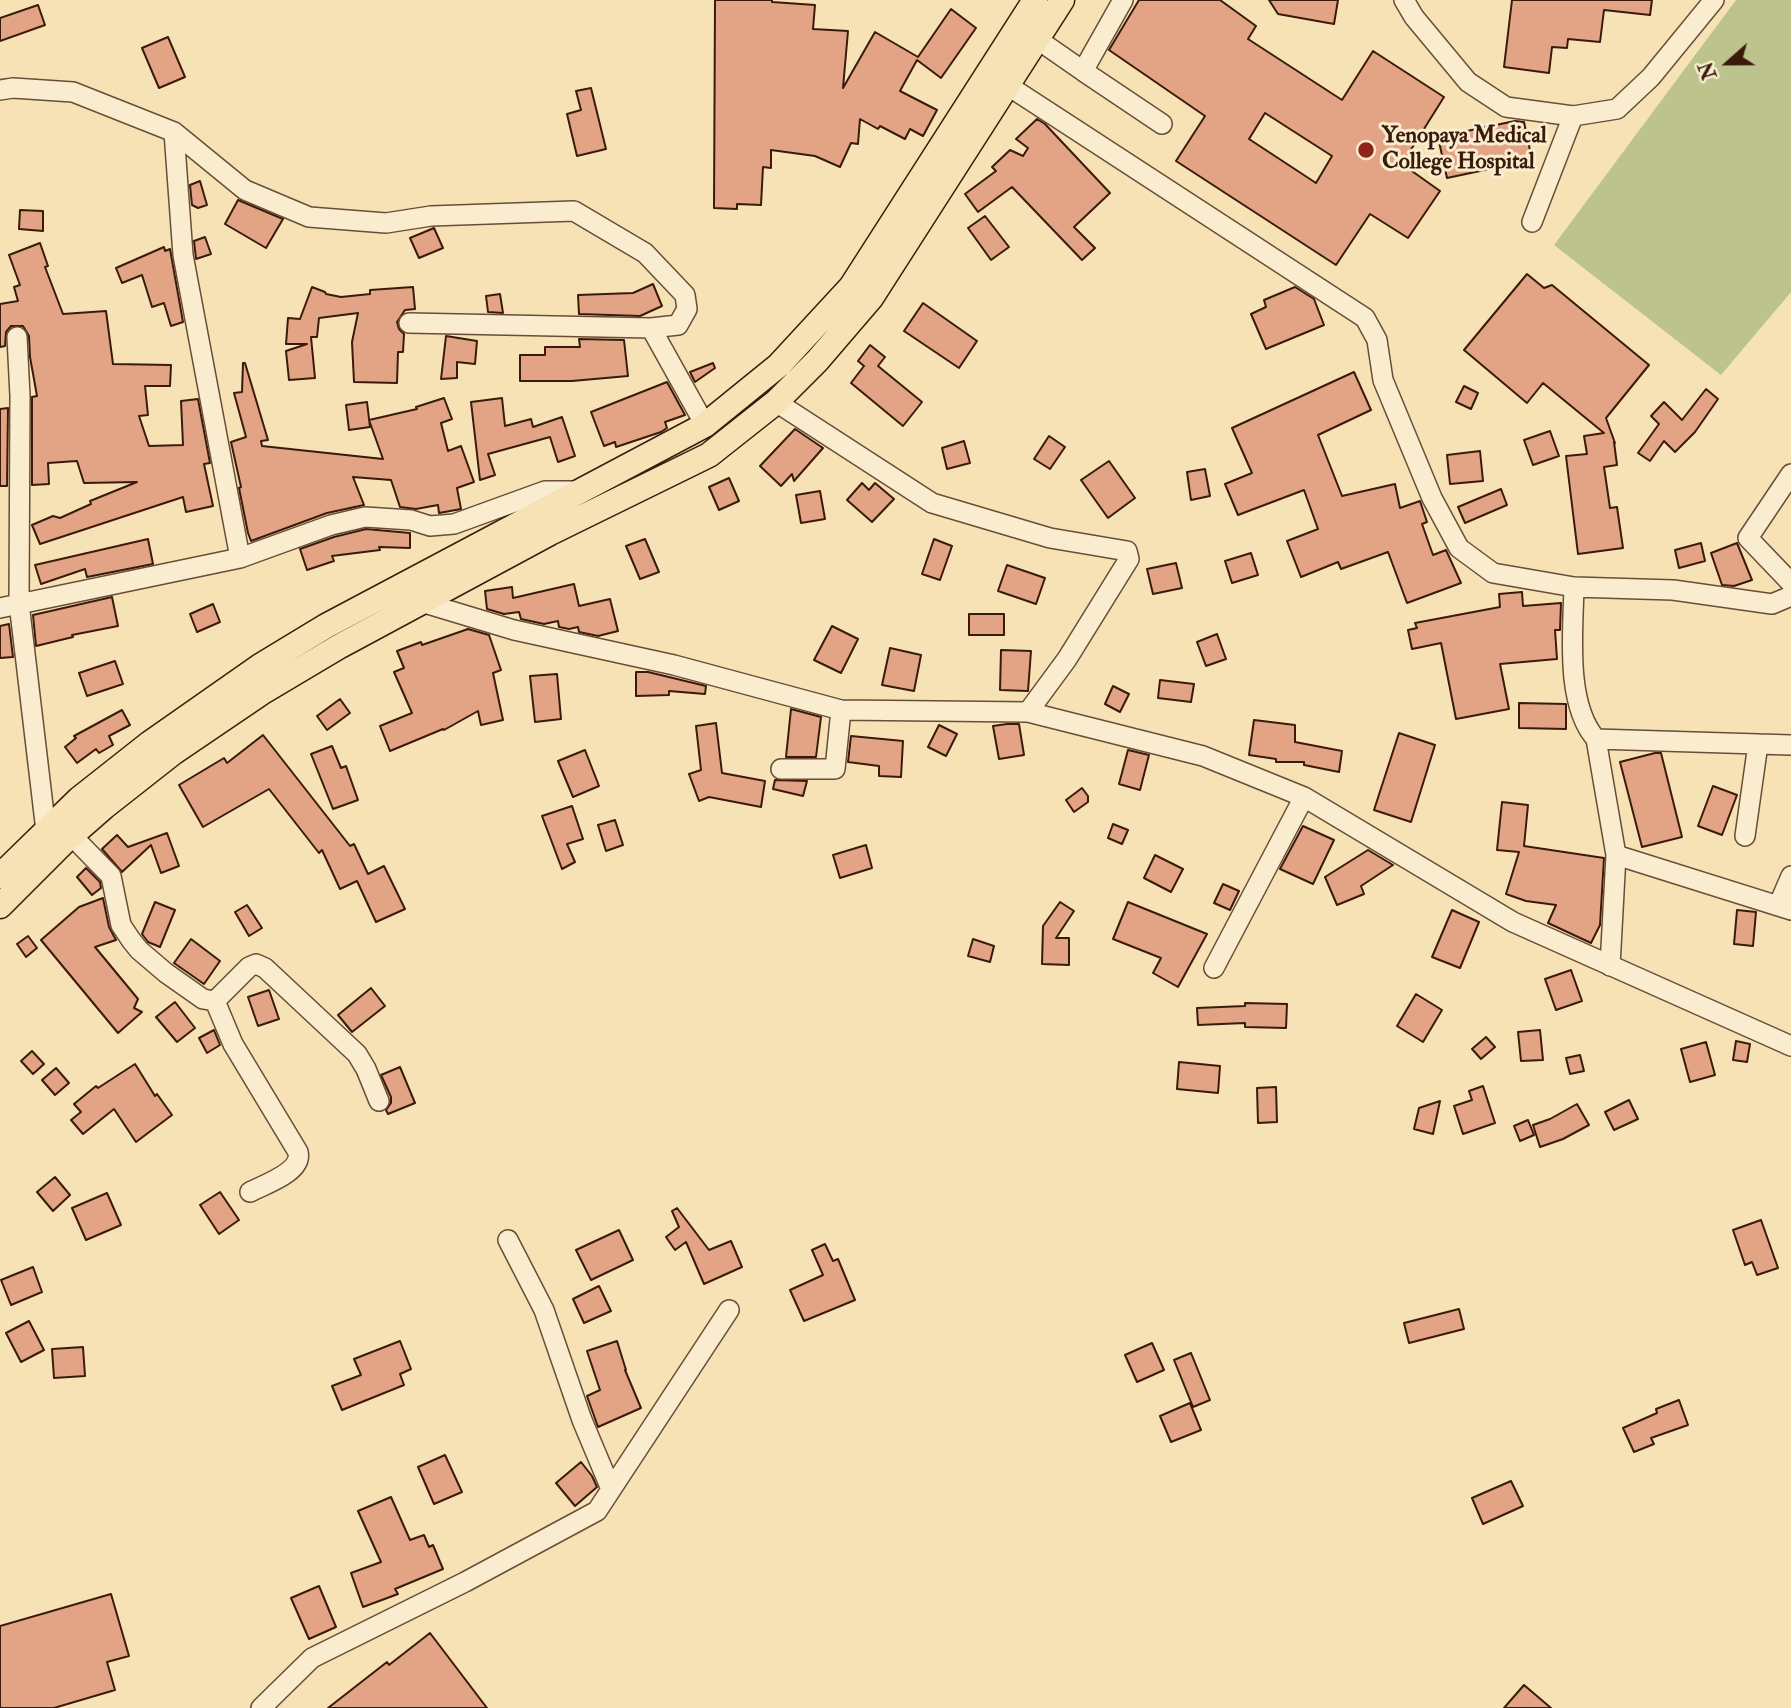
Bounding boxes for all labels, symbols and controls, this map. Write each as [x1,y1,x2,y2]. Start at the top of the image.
north arrow [1693,28,1763,98]
text: N [1694,58,1723,83]
place label: Yenopaya Medical College Hospital [1382,123,1547,177]
marker: Yenopaya Medical College Hospital [1356,140,1376,160]

